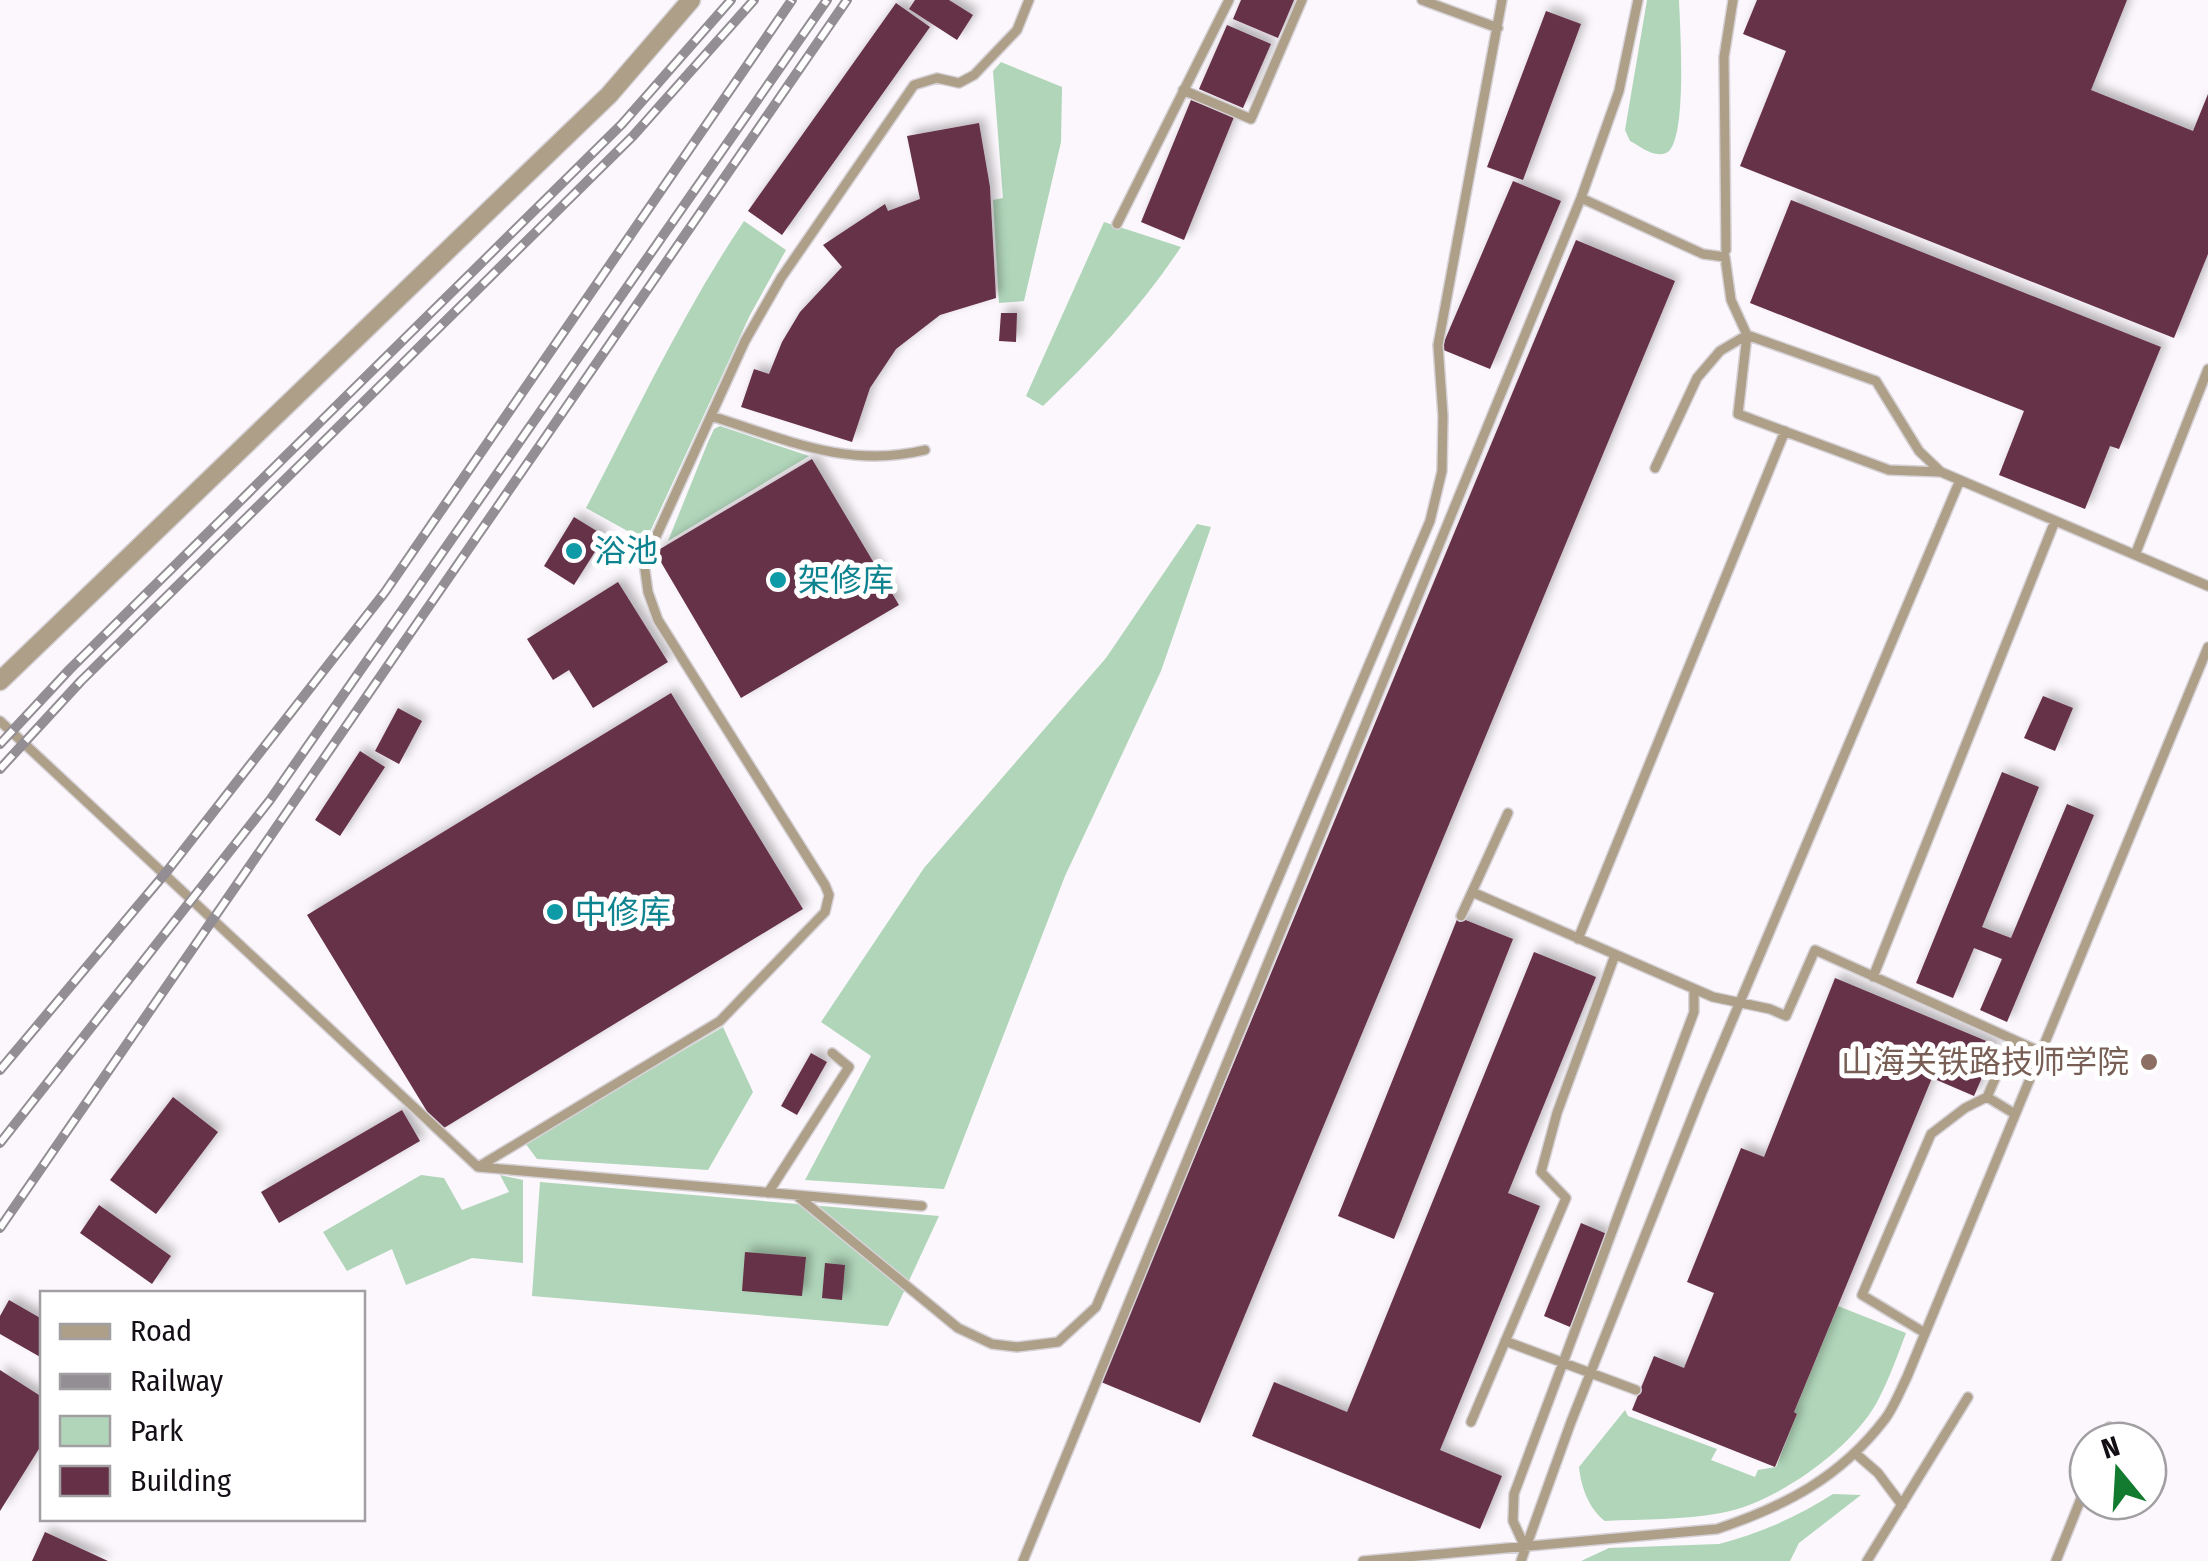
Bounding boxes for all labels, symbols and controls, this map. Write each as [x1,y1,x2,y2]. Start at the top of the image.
place label: 浴池 [594,532,658,570]
marker: 浴池 [563,540,585,562]
place label: 架修库 [798,561,894,599]
marker: 架修库 [767,569,789,591]
place label: 中修库 [575,893,671,931]
marker: 中修库 [544,901,566,923]
place label: 山海关铁路技师学院 [1841,1043,2129,1081]
marker: 山海关铁路技师学院 [2138,1051,2160,1073]
legend [40,1291,365,1521]
text: Road [130,1313,192,1349]
text: Railway [130,1363,224,1399]
text: Park [130,1413,183,1449]
north arrow [2068,1421,2168,1521]
text: N [2097,1429,2124,1466]
text: Building [130,1463,232,1499]

